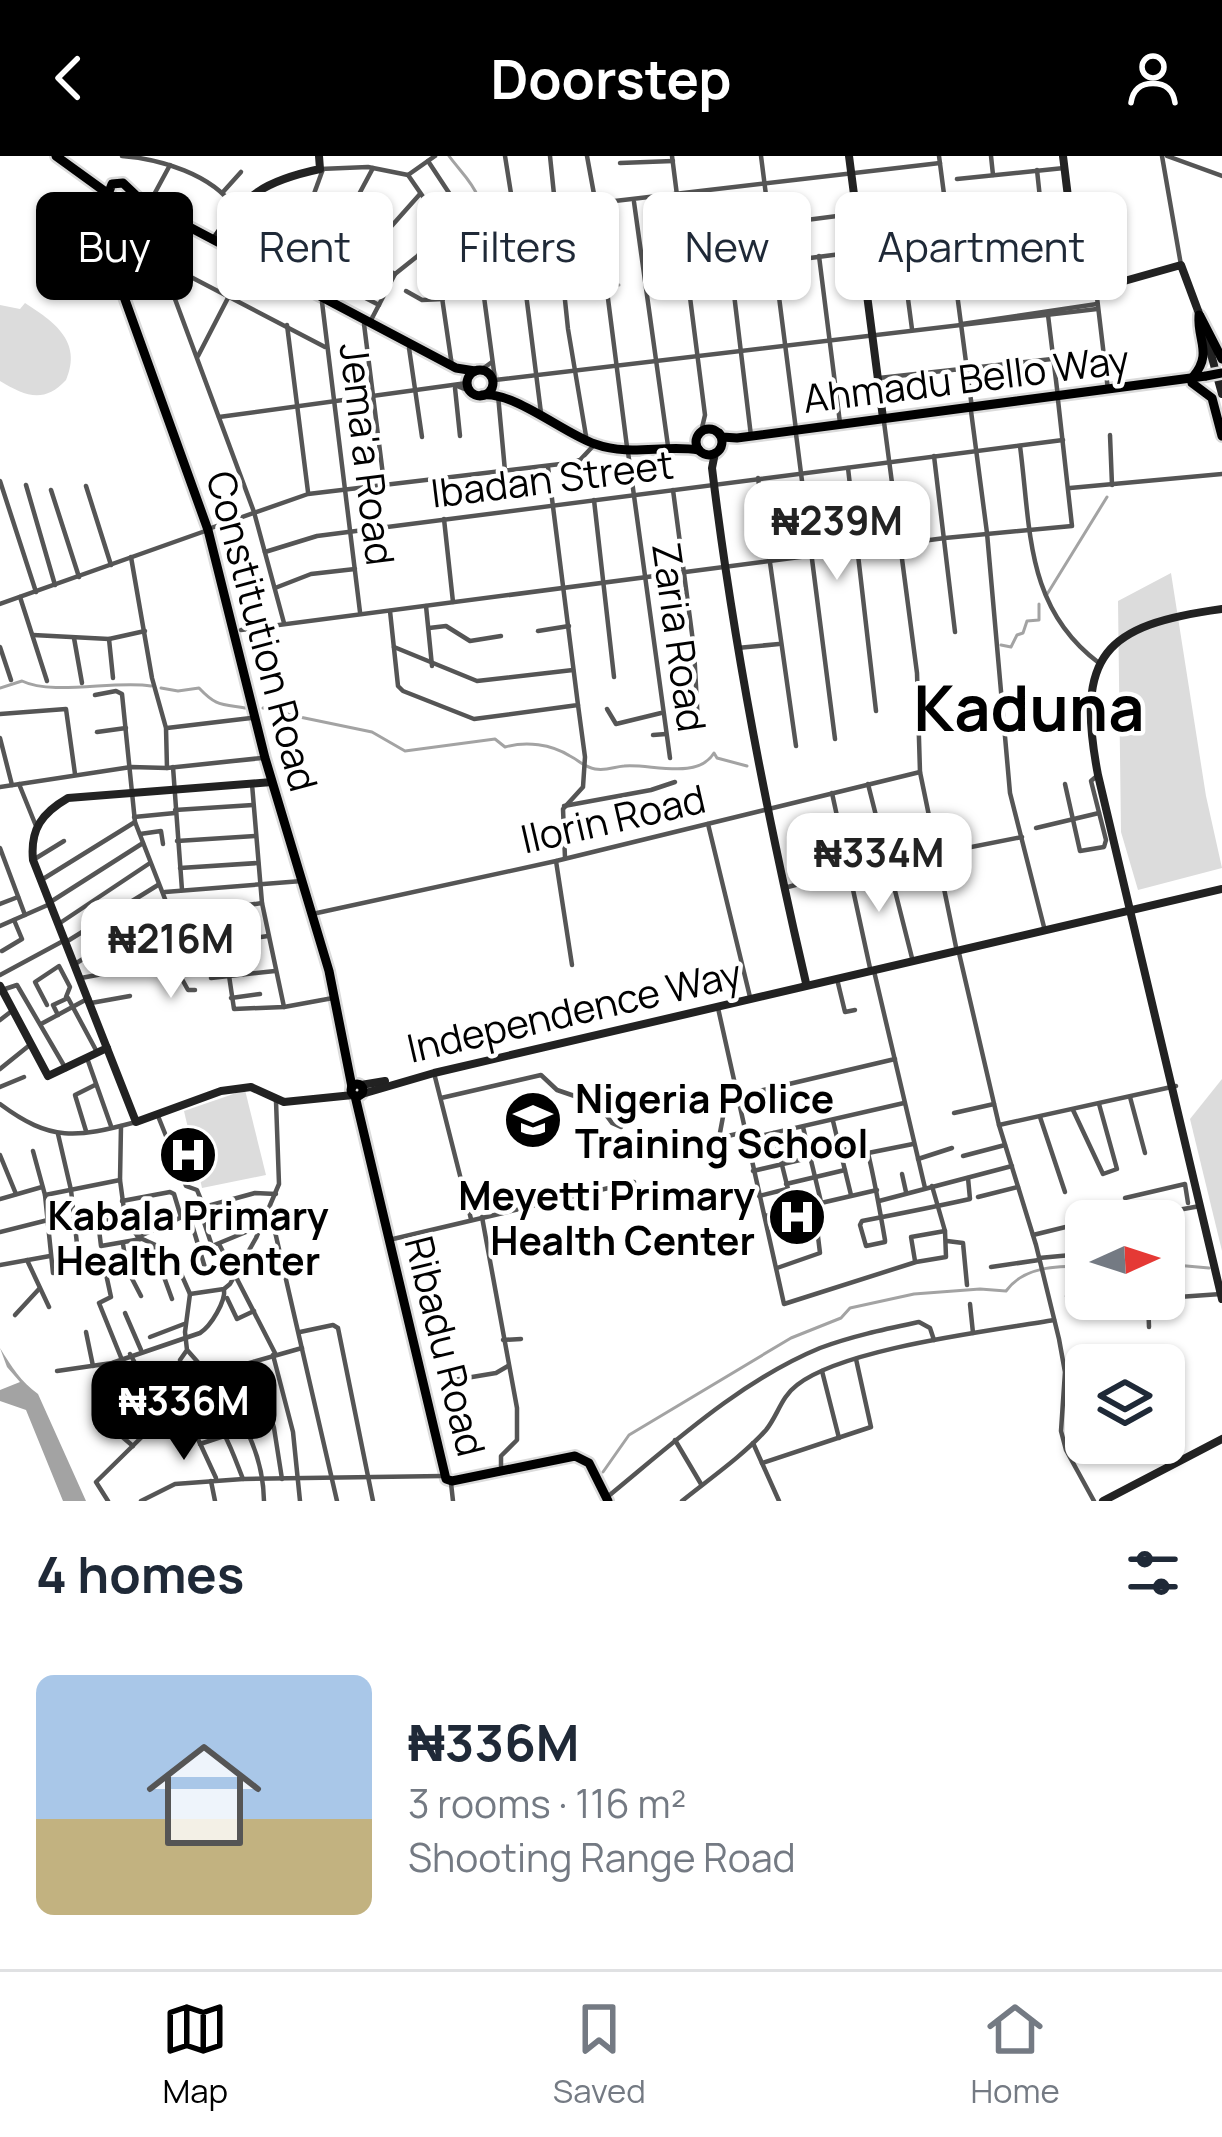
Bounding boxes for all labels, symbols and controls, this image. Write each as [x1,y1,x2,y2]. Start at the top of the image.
text: Doorstep [490,41,732,115]
icon: back [36,45,102,111]
icon: person [1120,45,1186,111]
chip: Buy [36,192,193,300]
chip: Rent [217,192,393,300]
chip: Filters [417,192,619,300]
chip: New [643,192,811,300]
chip: Apartment [835,192,1127,300]
street label: Ahmadu Bello Way [800,331,1132,425]
street label: Jema'a Road [328,340,408,568]
street label: Ibadan Street [428,436,676,520]
street label: Constitution Road [194,465,332,797]
pin: ₦239M [753,481,921,583]
text: ₦239M [771,493,903,547]
street label: Zaria Road [640,539,720,735]
district label: Kaduna [913,664,1145,750]
street label: Ilorin Road [515,771,711,865]
pin: ₦334M [795,813,963,915]
text: ₦334M [814,825,944,879]
pin: ₦216M [87,899,255,1001]
text: ₦216M [108,911,234,965]
street label: Independence Way [402,945,746,1075]
place label: Nigeria Police Training School [575,1071,868,1170]
school or university icon: Nigeria Police Training School [502,1089,564,1151]
hospital icon: Kabala Primary Health Center [157,1124,219,1186]
place label: Meyetti Primary Health Center [458,1168,755,1267]
hospital icon: Meyetti Primary Health Center [766,1186,828,1248]
place label: Kabala Primary Health Center [47,1188,329,1287]
north arrow [1065,1200,1185,1320]
map controls [1065,1200,1185,1464]
street label: Ribadu Road [393,1230,499,1462]
button: layers [1065,1344,1185,1464]
pin: ₦336M [100,1361,268,1463]
text: ₦336M [118,1373,250,1427]
text: 4 homes [36,1539,244,1608]
icon: filters [1120,1540,1186,1606]
text: ₦336M [408,1707,579,1776]
icon: home [132,1723,276,1867]
text: 3 rooms · 116 m² [408,1776,686,1830]
text: Shooting Range Road [408,1830,796,1884]
tab: Map [162,1996,228,2113]
tab: Saved [553,1996,646,2113]
tab: Home [970,1996,1060,2113]

